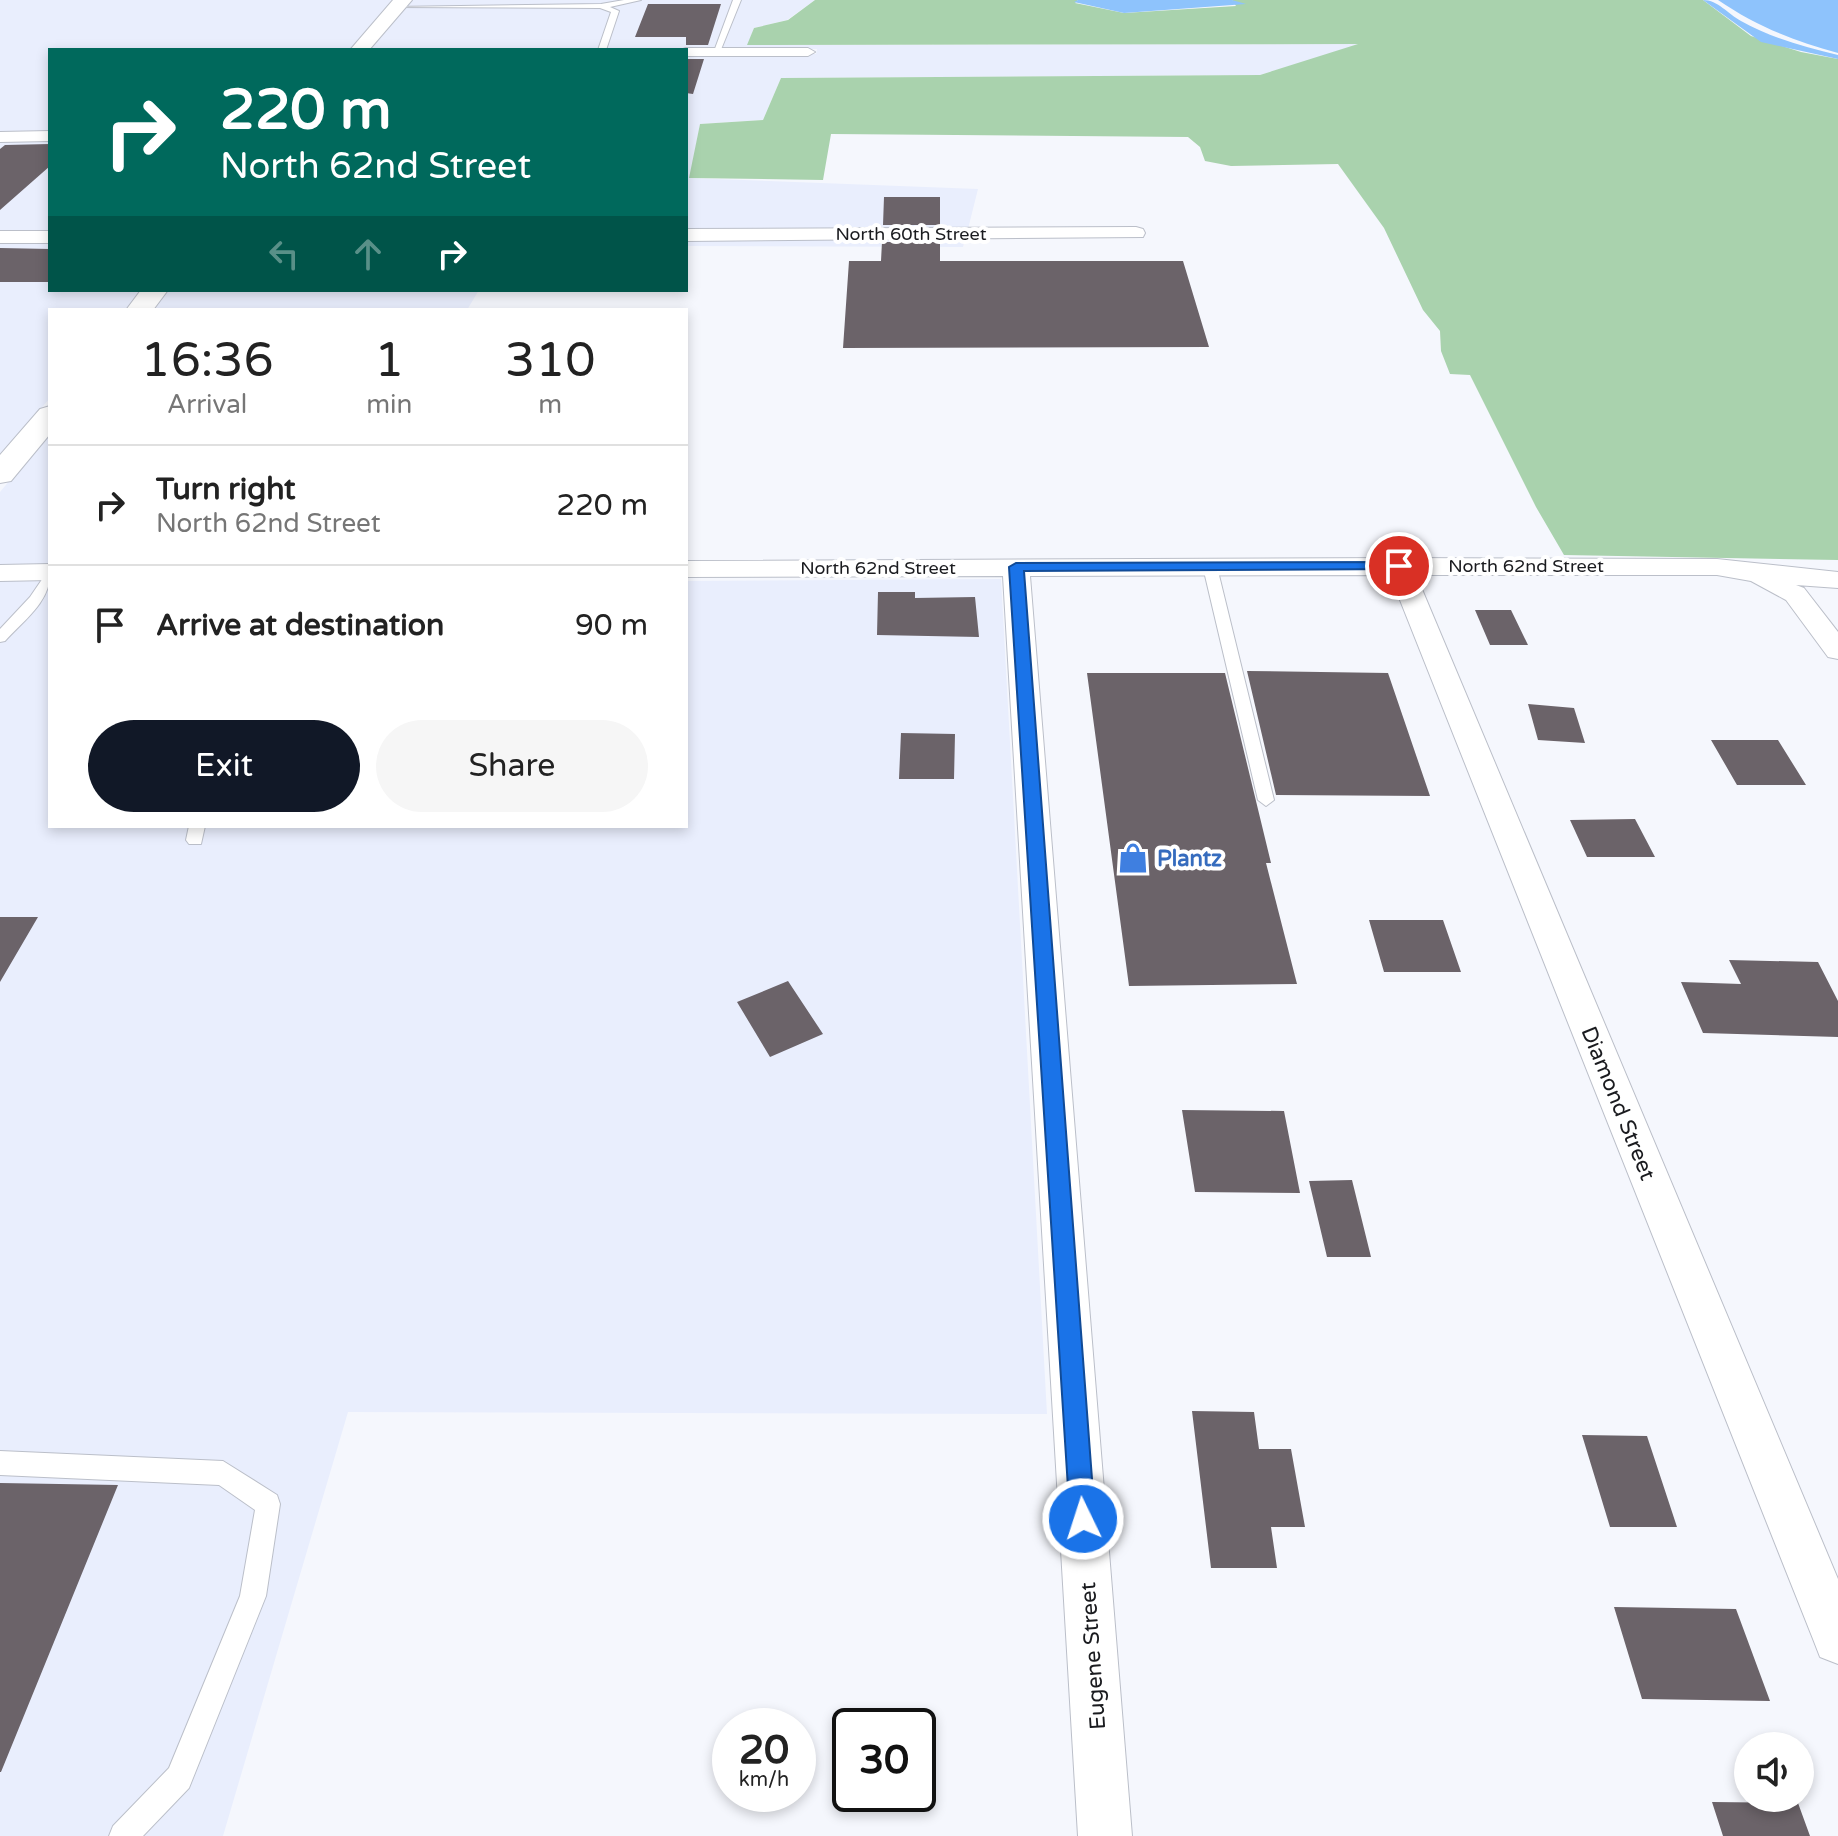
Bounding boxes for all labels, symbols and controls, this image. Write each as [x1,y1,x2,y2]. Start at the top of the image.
text: 220 m [220,77,391,144]
icon: right [88,80,192,184]
text: North 62nd Street [220,145,531,188]
street label: North 60th Street [835,223,987,245]
icon: left [262,232,306,276]
icon: ahead [346,232,390,276]
icon: right [430,232,474,276]
text: 16:36 [141,332,274,390]
text: 1 [374,332,404,390]
text: 310 [505,332,595,390]
text: Arrival [167,389,247,420]
text: min [366,389,412,420]
text: m [538,389,562,420]
text: Turn right [156,471,296,508]
icon: right [88,483,132,527]
text: 220 m [556,487,648,524]
text: North 62nd Street [156,508,381,539]
pin [1365,532,1433,600]
icon: arrive [1377,544,1421,588]
street label: North 62nd Street [1448,555,1604,577]
street label: North 62nd Street [800,557,956,579]
icon: arrive [88,603,132,647]
text: Arrive at destination [156,607,444,644]
text: 90 m [575,607,648,644]
button: Exit [88,720,360,812]
button: Share [376,720,648,812]
shop icon: Plantz [1116,841,1150,875]
place label: Plantz [1157,846,1222,872]
street label: Diamond Street [1575,1023,1661,1184]
position arrow [1041,1477,1125,1561]
street label: Eugene Street [1075,1581,1111,1731]
speed limit sign: 30 [832,1708,936,1812]
text: 20 [739,1726,789,1774]
map controls [1734,1732,1814,1812]
button: sound [1734,1732,1814,1812]
text: km/h [739,1768,789,1792]

